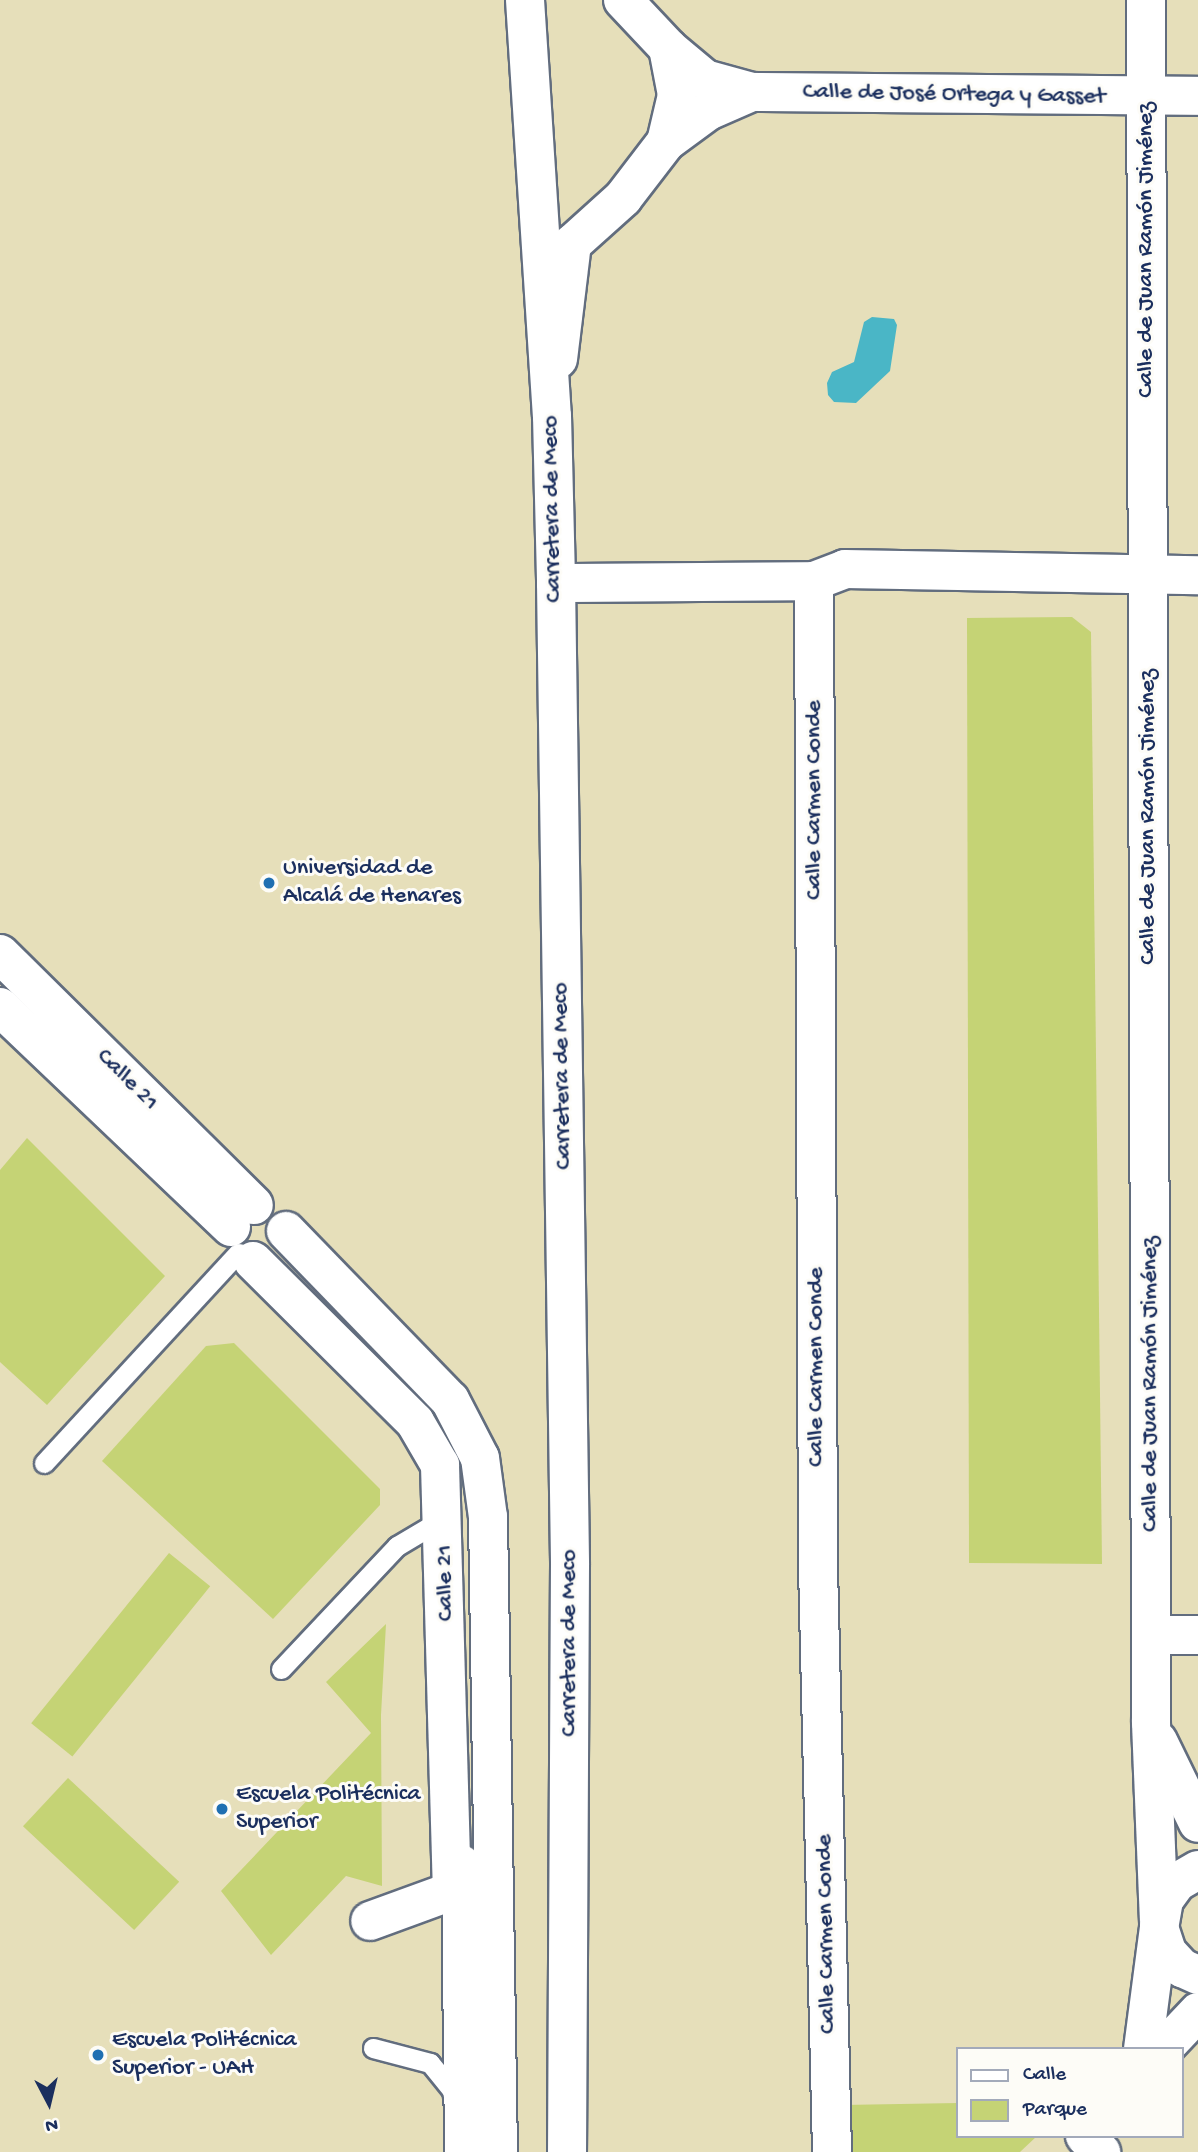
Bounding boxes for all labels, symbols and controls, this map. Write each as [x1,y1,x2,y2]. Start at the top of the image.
street label: Calle de José Ortega y Gasset [802,78,1106,112]
street label: Calle de Juan Ramón Jiménez [1133,102,1161,398]
street label: Carretera de Meco [537,415,569,603]
street label: Calle de Juan Ramón Jiménez [1135,669,1163,965]
street label: Calle Carmen Conde [801,700,829,900]
place label: Universidad de Alcalá de Henares [283,855,461,911]
marker: Universidad de Alcalá de Henares [261,875,277,891]
street label: Carretera de Meco [547,982,579,1170]
street label: Calle 21 [90,1043,164,1117]
street label: Calle de Juan Ramón Jiménez [1137,1236,1165,1532]
street label: Calle Carmen Conde [803,1267,831,1467]
street label: Calle 21 [431,1545,461,1621]
street label: Carretera de Meco [556,1549,584,1737]
place label: Escuela Politécnica Superior [236,1781,420,1837]
marker: Escuela Politécnica Superior [214,1801,230,1817]
street label: Calle Carmen Conde [811,1834,843,2034]
place label: Escuela Politécnica Superior - UAH [112,2027,296,2083]
marker: Escuela Politécnica Superior - UAH [90,2047,106,2063]
legend [956,2047,1184,2138]
text: Calle [1023,2063,1066,2088]
north arrow [14,2068,84,2138]
text: Parque [1023,2098,1087,2123]
text: N [44,2112,59,2137]

